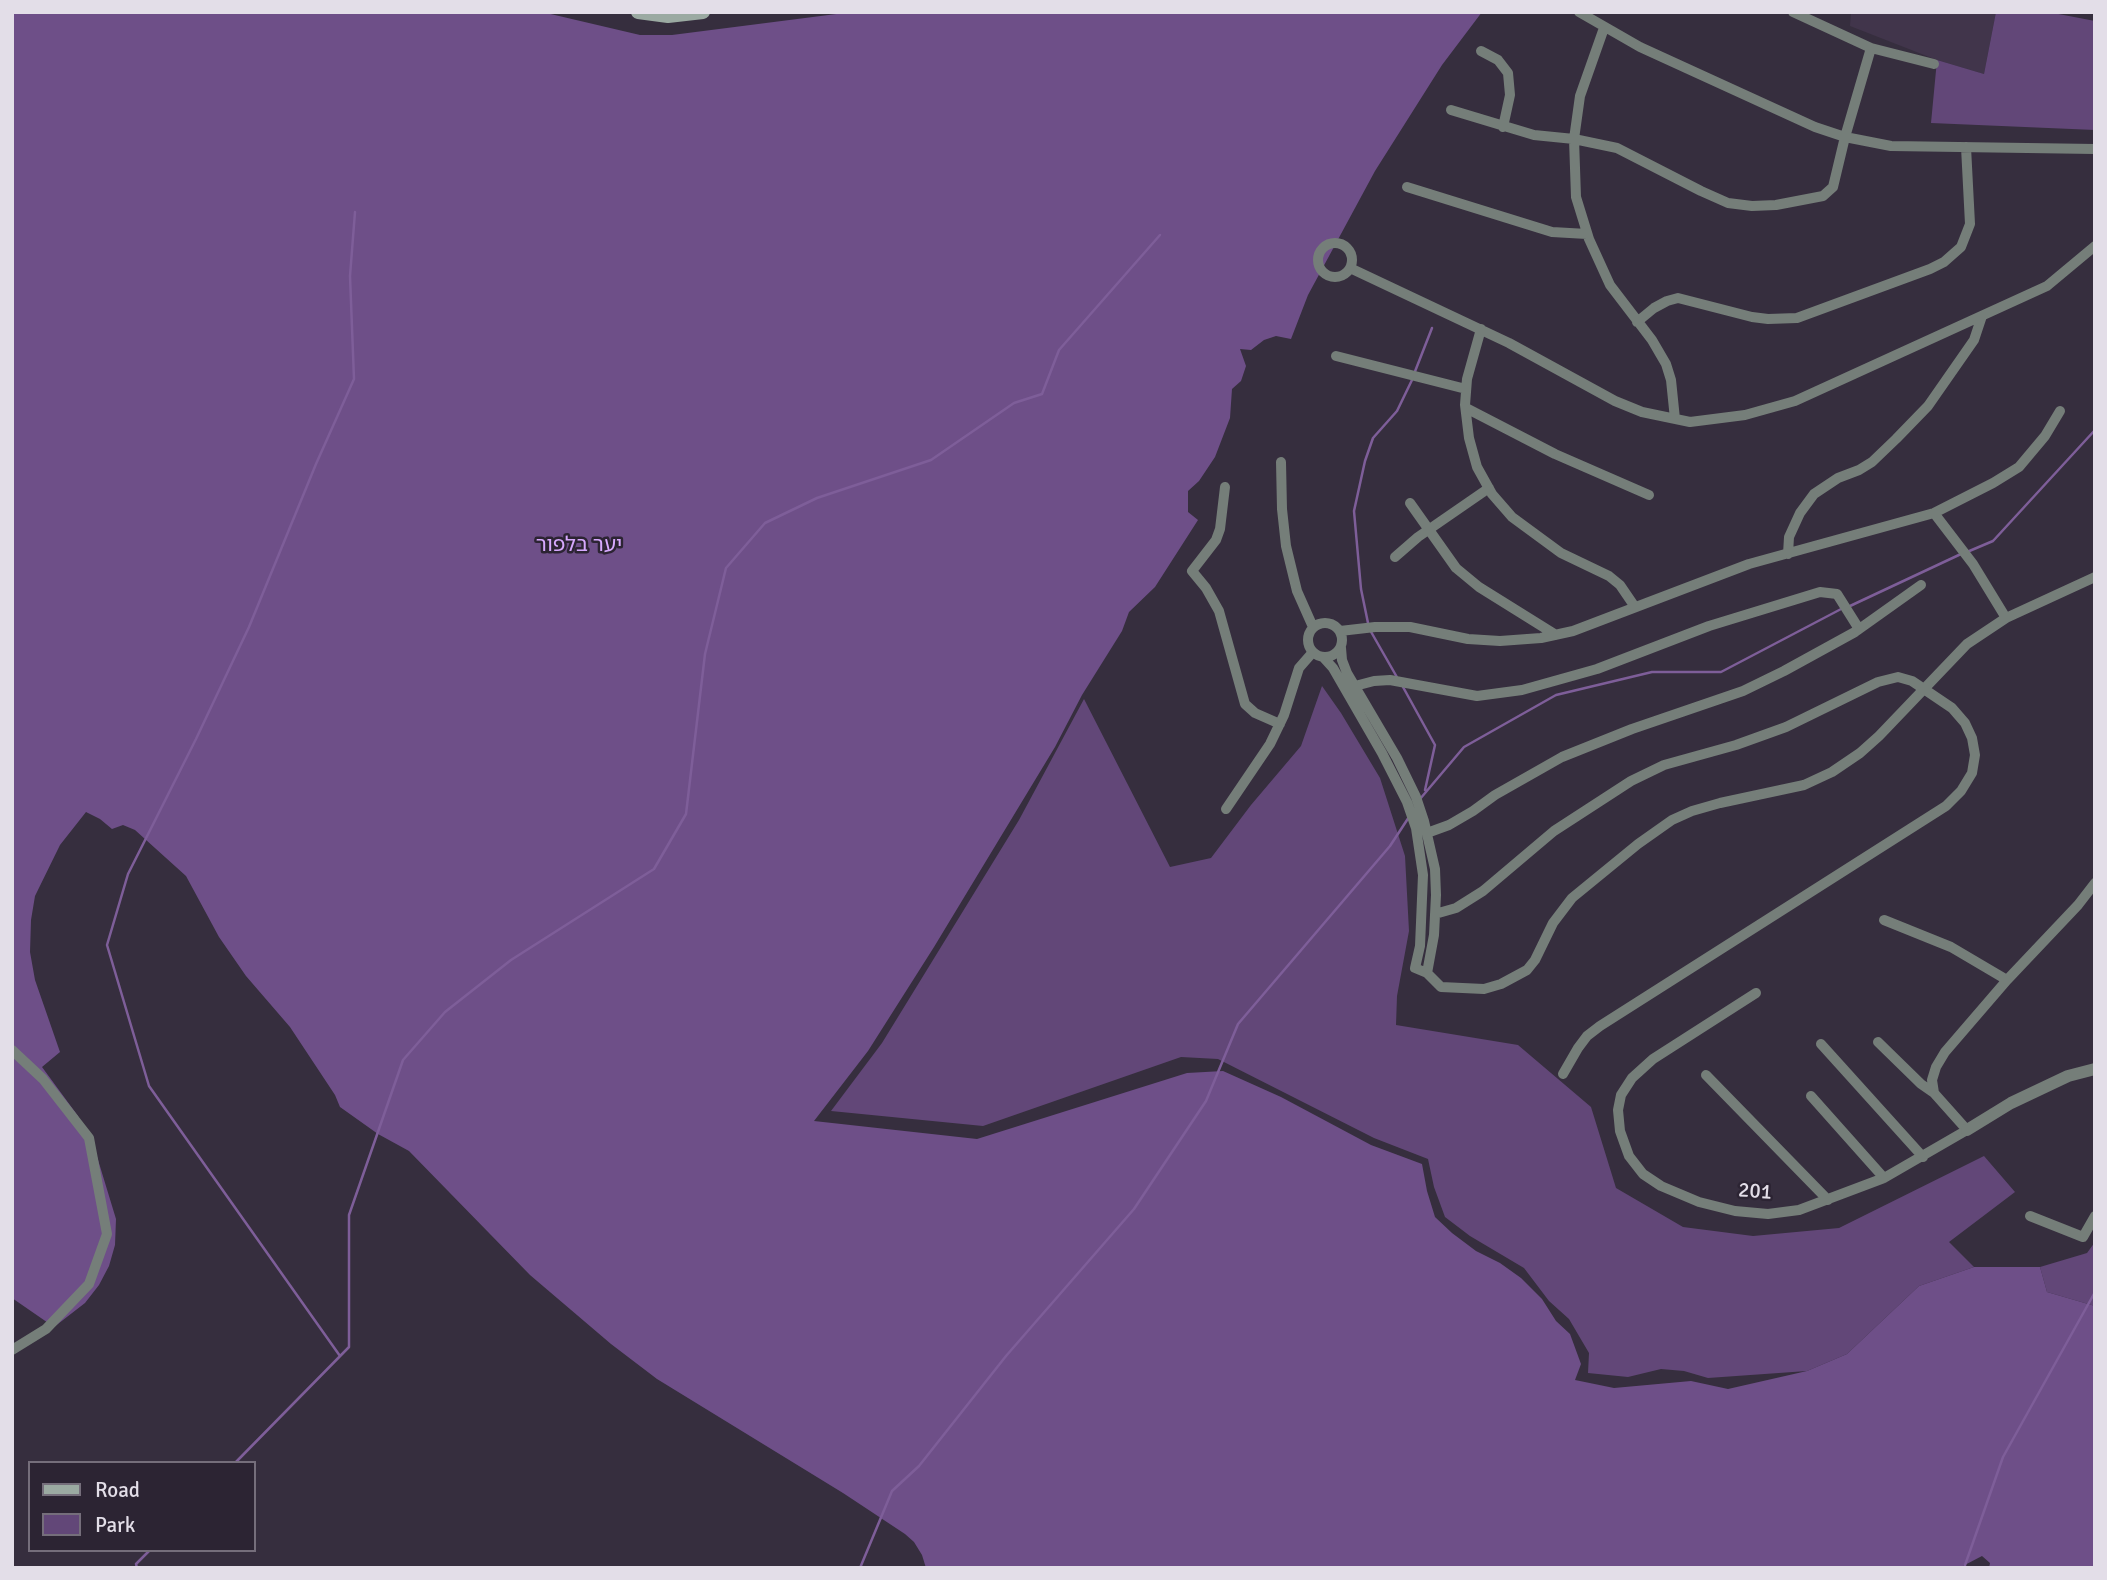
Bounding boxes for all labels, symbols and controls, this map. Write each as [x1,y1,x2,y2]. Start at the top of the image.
park label: יער בלפור [536,532,622,558]
street label: 201 [1737,1178,1773,1206]
legend [28,1461,256,1552]
text: Road [95,1477,140,1503]
text: Park [95,1512,135,1538]

